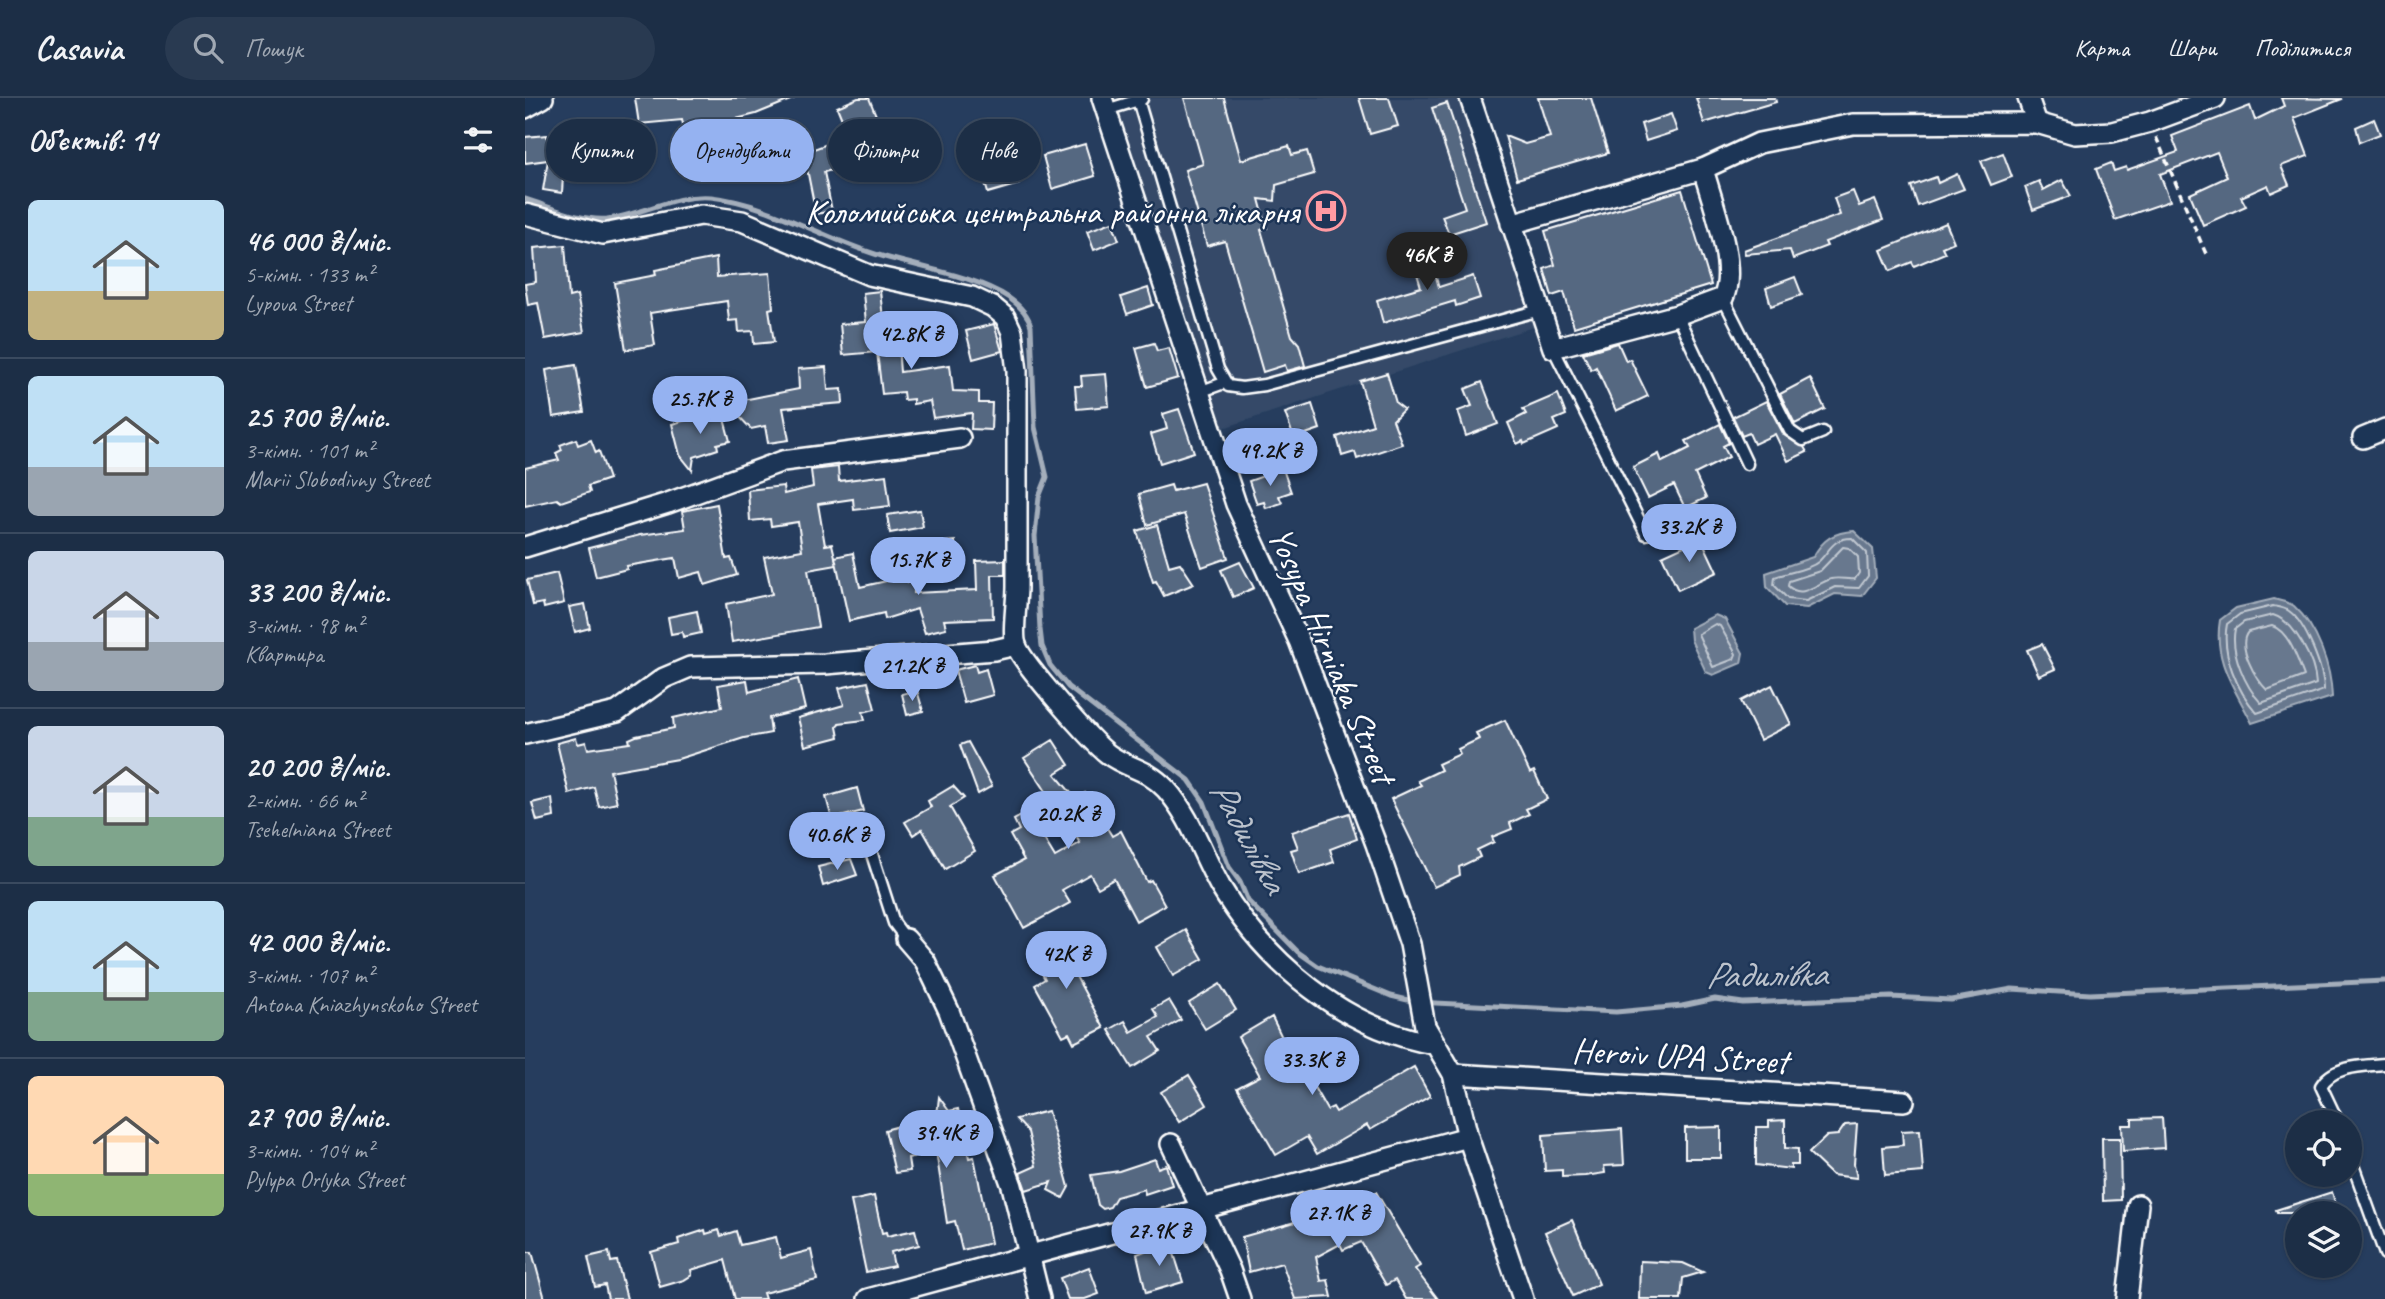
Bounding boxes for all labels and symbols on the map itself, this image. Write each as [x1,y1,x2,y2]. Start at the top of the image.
place label: Коломийська центральна районна лікарня [805,189,1301,234]
hospital icon: Коломийська центральна районна лікарня [1305,190,1347,232]
pin: 46K ₴ [1378,232,1476,292]
pin: 42.8K ₴ [846,312,976,371]
pin: 25.7K ₴ [635,376,765,436]
pin: 49.2K ₴ [1205,428,1335,488]
pin: 33.2K ₴ [1624,504,1754,564]
street label: Yosypa Hirniaka Street [1258,520,1408,794]
pin: 15.7K ₴ [853,538,983,597]
pin: 21.2K ₴ [847,644,977,703]
water label: Радилівка [1199,772,1301,904]
pin: 20.2K ₴ [1003,792,1133,851]
pin: 40.6K ₴ [772,812,902,872]
pin: 42K ₴ [1017,932,1115,991]
water label: Радилівка [1705,949,1831,999]
street label: Heroiv UPA Street [1571,1028,1793,1084]
pin: 33.3K ₴ [1247,1038,1377,1097]
pin: 39.4K ₴ [881,1110,1011,1170]
pin: 27.1K ₴ [1273,1190,1403,1250]
pin: 27.9K ₴ [1094,1208,1224,1268]

